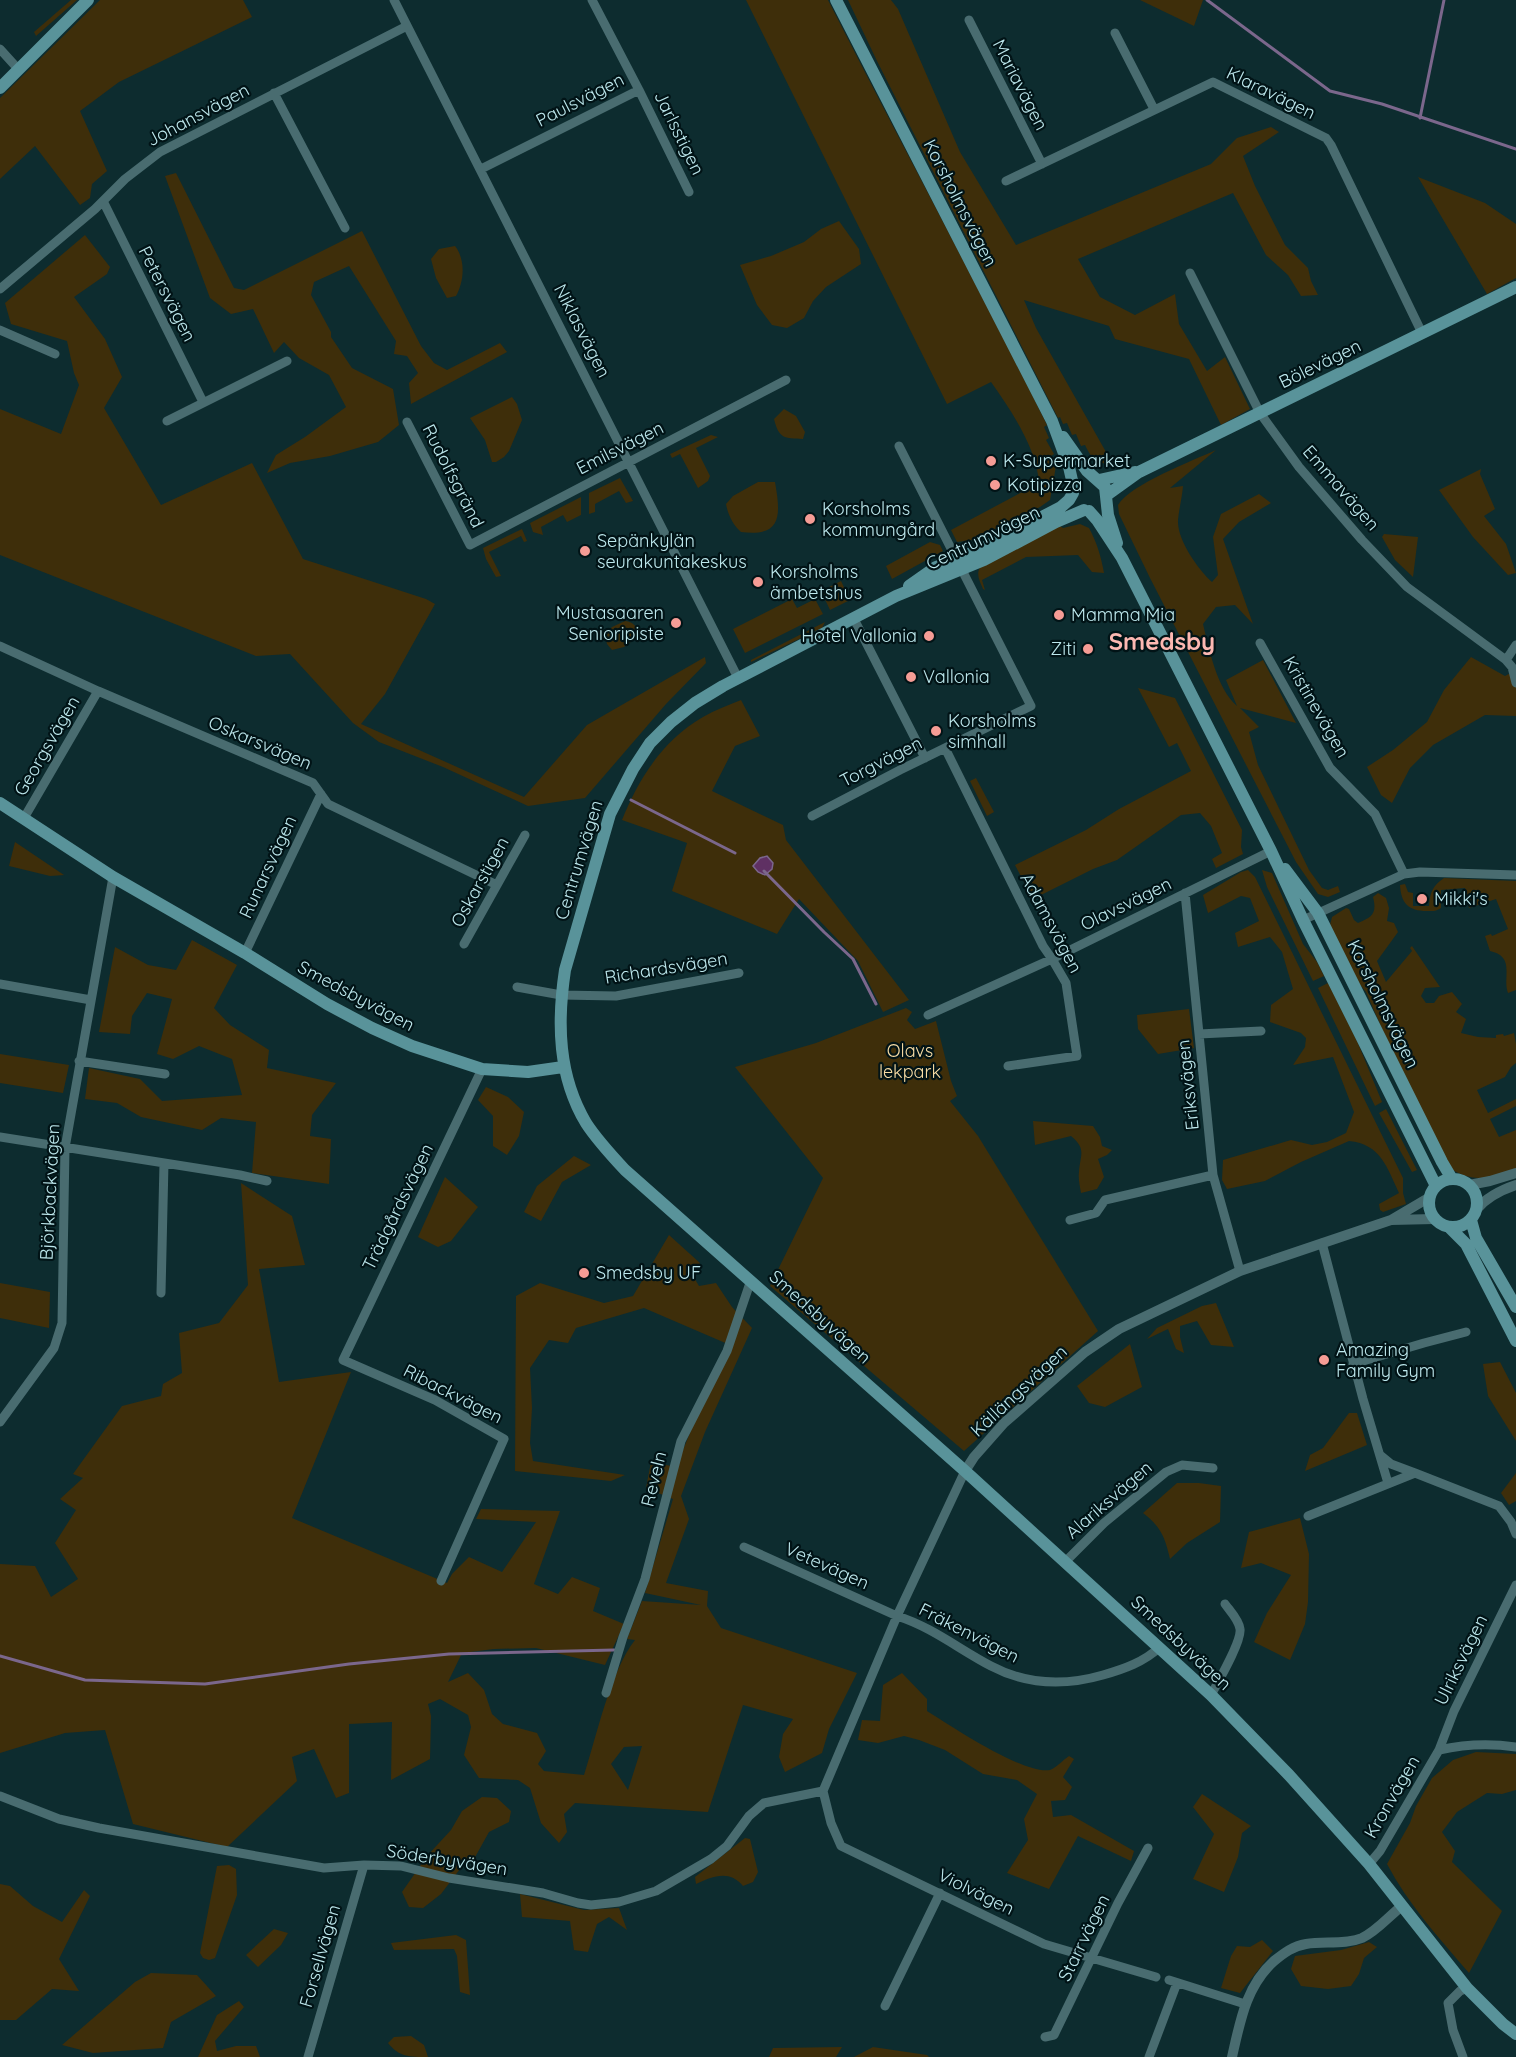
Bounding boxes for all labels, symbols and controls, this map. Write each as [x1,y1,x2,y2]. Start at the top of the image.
street label: Mariavägen [988,35,1053,134]
street label: Klaravägen [1223,61,1320,124]
street label: Paulsvägen [532,68,628,132]
street label: Johansvägen [142,78,253,151]
street label: Jarlsstigen [649,87,710,179]
street label: Korsholmsvägen [918,135,1002,270]
street label: Petersvägen [134,242,201,345]
street label: Niklasvägen [549,280,616,381]
street label: Bölevägen [1275,334,1365,393]
street label: Emilsvägen [572,416,667,479]
street label: Rudolfsgränd [418,420,489,531]
street label: Emmavägen [1298,440,1385,535]
place label: K-Supermarket [1003,449,1130,472]
marker: K-Supermarket [984,454,998,468]
place label: Kotipizza [1007,473,1083,496]
marker: Kotipizza [988,478,1002,492]
place label: Korsholms kommungård [822,497,935,541]
street label: Centrumvägen [922,500,1043,575]
marker: Korsholms kommungård [803,512,817,526]
place label: Sepänkylän seurakuntakeskus [597,529,747,573]
marker: Sepänkylän seurakuntakeskus [578,544,592,558]
place label: Korsholms ämbetshus [770,560,862,604]
marker: Korsholms ämbetshus [751,575,765,589]
place label: Mustasaaren Senioripiste [556,601,664,645]
place label: Mamma Mia [1071,603,1175,626]
marker: Mamma Mia [1052,608,1066,622]
marker: Mustasaaren Senioripiste [669,616,683,630]
place label: Hotel Vallonia [801,624,917,647]
district label: Smedsby [1109,626,1215,656]
marker: Hotel Vallonia [922,629,936,643]
place label: Ziti [1051,637,1076,660]
marker: Ziti [1081,642,1095,656]
street label: Kristinevägen [1278,652,1355,762]
place label: Vallonia [923,665,990,688]
marker: Vallonia [904,670,918,684]
street label: Georgsvägen [9,692,84,800]
place label: Korsholms simhall [948,709,1036,753]
street label: Oskarsvägen [205,710,315,775]
marker: Korsholms simhall [929,724,943,738]
street label: Torgvägen [836,731,926,792]
street label: Centrumvägen [549,797,608,922]
street label: Runarsvägen [234,812,301,922]
street label: Oskarstigen [445,833,514,931]
street label: Adamsvägen [1015,869,1087,977]
street label: Olavsvägen [1077,872,1175,935]
place label: Mikki's [1434,887,1488,910]
marker: Mikki's [1415,892,1429,906]
street label: Korsholmsvägen [1342,936,1424,1072]
street label: Richardsvägen [603,946,729,989]
street label: Smedsbyvägen [294,955,419,1036]
park label: Olavs lekpark [879,1039,941,1083]
street label: Eriksvägen [1171,1039,1204,1131]
street label: Björkbackvägen [34,1123,65,1261]
street label: Trädgårdsvägen [357,1140,438,1274]
place label: Smedsby UF [596,1261,701,1284]
street label: Smedsbyvägen [765,1265,876,1368]
marker: Smedsby UF [577,1266,591,1280]
place label: Amazing Family Gym [1336,1338,1435,1382]
street label: Källängsvägen [965,1340,1072,1441]
marker: Amazing Family Gym [1317,1353,1331,1367]
street label: Ribackvägen [400,1359,507,1428]
street label: Reveln [636,1449,671,1509]
street label: Alariksvägen [1061,1456,1157,1544]
street label: Vetevägen [782,1537,873,1594]
street label: Smedsbyvägen [1126,1590,1236,1695]
street label: Fräkenvägen [915,1598,1023,1668]
street label: Ulriksvägen [1429,1611,1492,1709]
street label: Kronvägen [1359,1751,1424,1842]
street label: Söderbyvägen [385,1839,509,1880]
street label: Violvägen [934,1863,1018,1920]
street label: Starrvägen [1053,1891,1114,1985]
street label: Forsellvägen [294,1902,345,2010]

